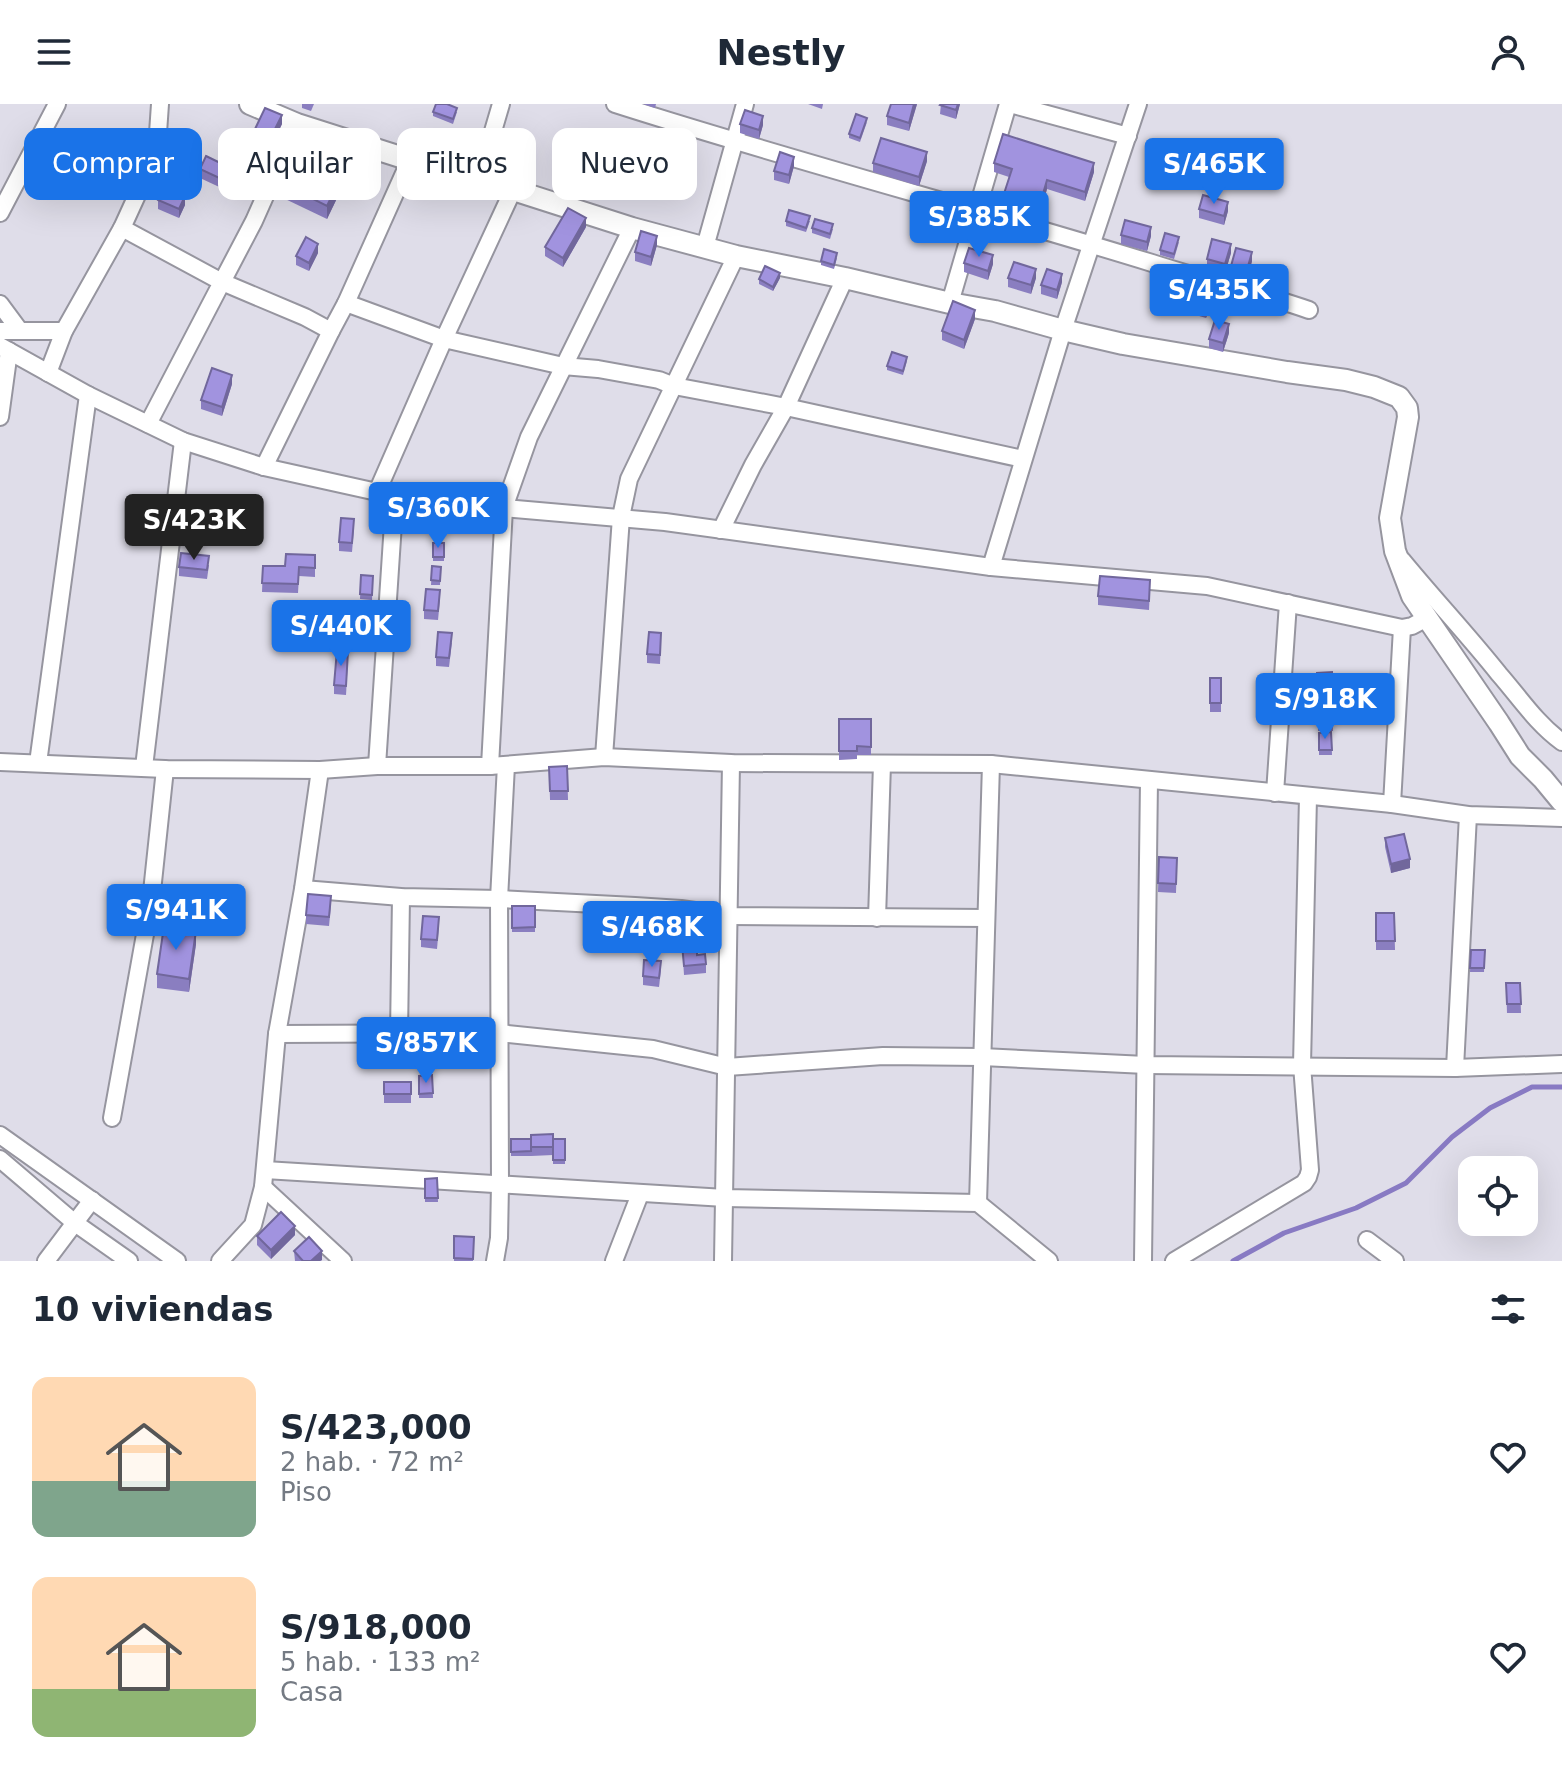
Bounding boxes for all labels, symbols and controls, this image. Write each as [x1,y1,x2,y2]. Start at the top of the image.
icon: menu [32,30,76,74]
icon: person [1486,30,1530,74]
text: Nestly [717,32,846,73]
chip: Comprar [24,128,202,200]
chip: Alquilar [218,128,381,200]
chip: Filtros [397,128,536,200]
chip: Nuevo [552,128,697,200]
pin: S/465K [1149,138,1279,206]
text: S/465K [1163,149,1265,179]
pin: S/385K [914,191,1044,259]
text: S/385K [928,202,1030,232]
pin: S/435K [1154,264,1284,332]
text: S/435K [1168,275,1270,305]
pin: S/360K [373,482,503,550]
text: S/360K [387,493,489,523]
pin: S/423K [129,494,259,562]
text: S/423K [143,505,245,535]
pin: S/440K [276,600,406,668]
text: S/440K [290,611,392,641]
pin: S/918K [1260,673,1390,741]
text: S/918K [1274,684,1376,714]
pin: S/941K [111,884,241,952]
text: S/941K [125,895,227,925]
pin: S/468K [587,901,717,969]
text: S/468K [601,912,703,942]
pin: S/857K [361,1017,491,1085]
text: S/857K [375,1028,477,1058]
map controls [1458,1156,1538,1236]
button: locate [1458,1156,1538,1236]
icon: filters [1486,1287,1530,1331]
text: 10 viviendas [32,1289,274,1329]
text: S/423,000 [280,1407,472,1447]
icon: home [96,1409,192,1505]
icon: heart [1486,1435,1530,1479]
text: 2 hab. · 72 m² [280,1447,464,1477]
text: Piso [280,1477,332,1507]
text: S/918,000 [280,1607,472,1647]
icon: home [96,1609,192,1705]
icon: heart [1486,1635,1530,1679]
text: 5 hab. · 133 m² [280,1647,480,1677]
text: Casa [280,1677,344,1707]

